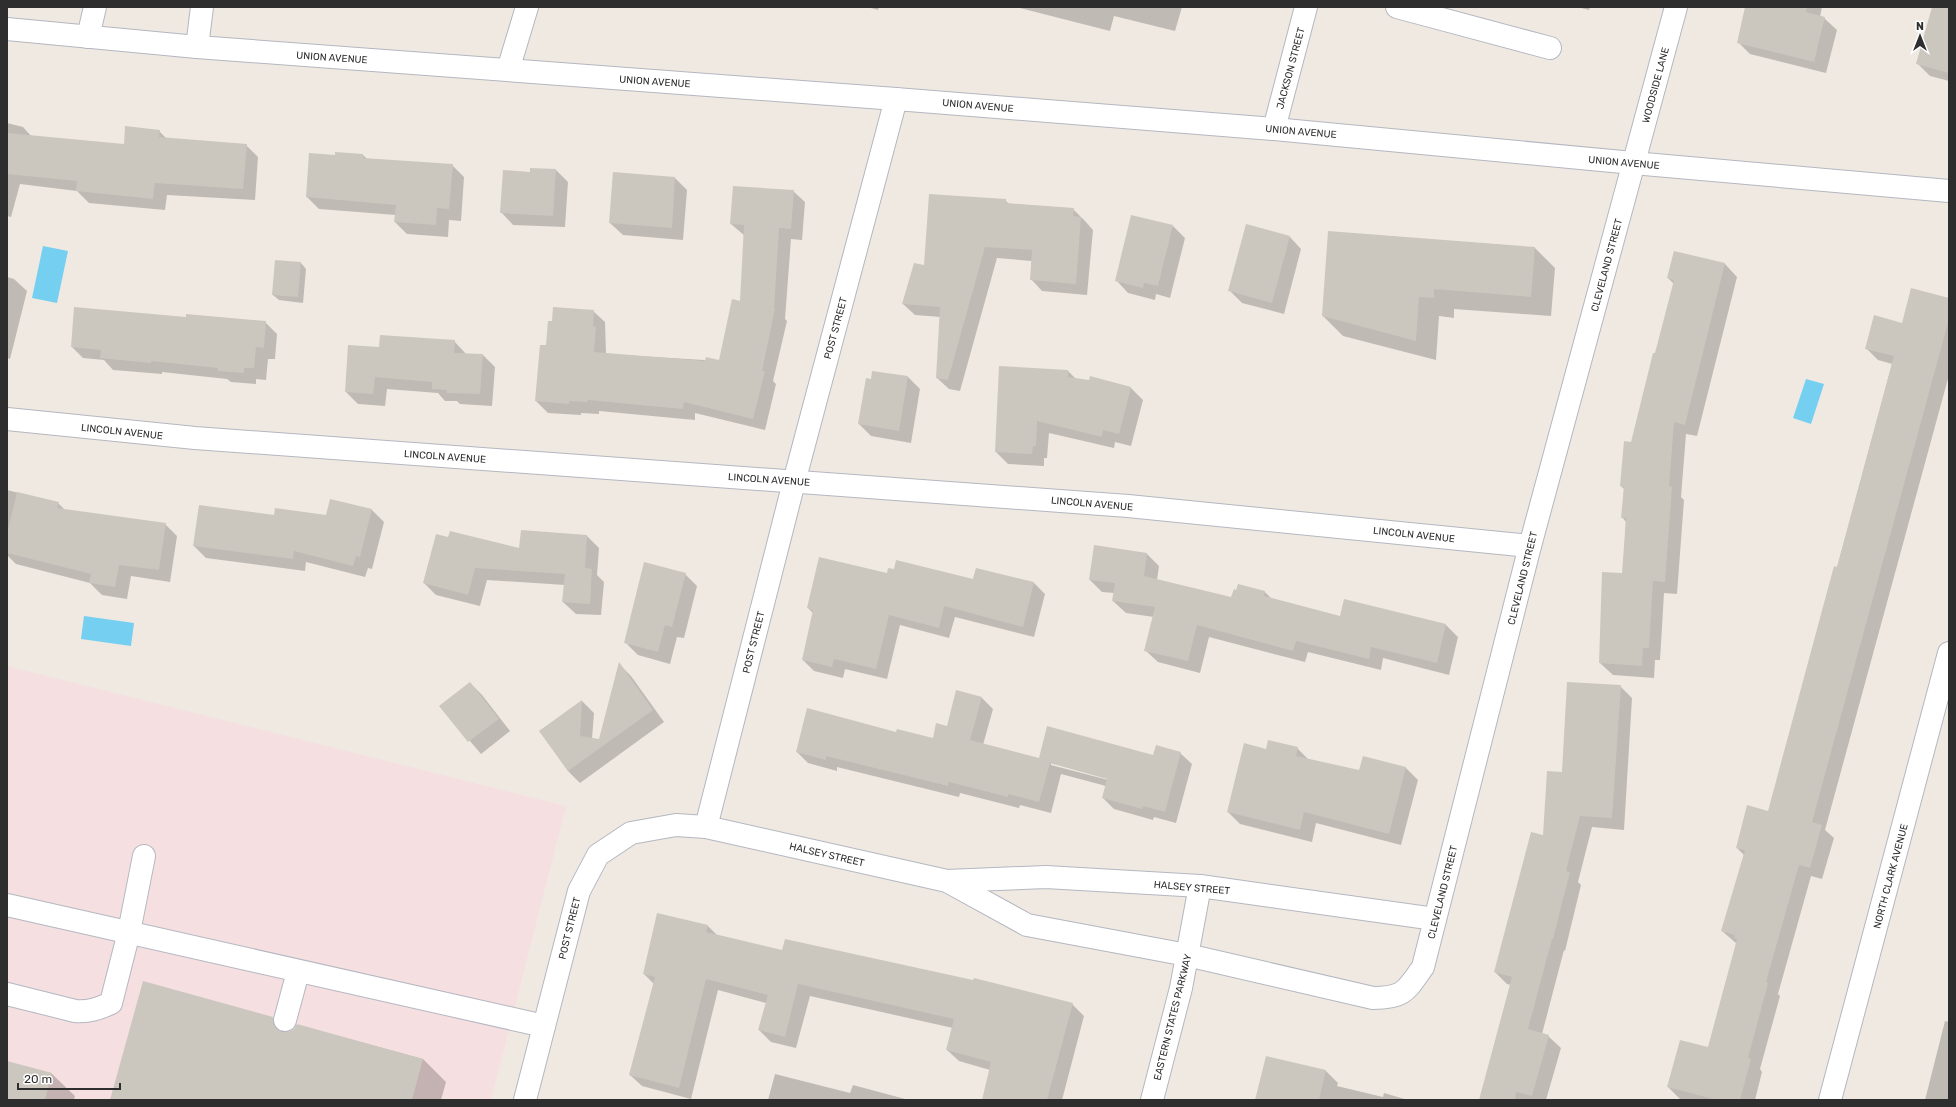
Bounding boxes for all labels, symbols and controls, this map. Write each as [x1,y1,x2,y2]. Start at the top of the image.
north arrow [1900,16,1940,56]
text: N [1916,20,1924,33]
street label: JACKSON STREET [1274,26,1308,110]
street label: WOODSIDE LANE [1640,46,1672,125]
street label: UNION AVENUE [296,50,368,66]
street label: UNION AVENUE [619,74,691,90]
street label: UNION AVENUE [942,97,1014,115]
street label: UNION AVENUE [1265,123,1337,141]
street label: UNION AVENUE [1588,154,1660,172]
street label: CLEVELAND STREET [1589,217,1625,313]
street label: POST STREET [822,296,850,361]
street label: LINCOLN AVENUE [80,422,163,442]
street label: LINCOLN AVENUE [403,448,486,466]
street label: LINCOLN AVENUE [727,471,810,489]
street label: LINCOLN AVENUE [1050,494,1133,514]
street label: LINCOLN AVENUE [1372,525,1455,545]
street label: CLEVELAND STREET [1506,530,1540,626]
street label: POST STREET [740,610,768,675]
street label: NORTH CLARK AVENUE [1871,823,1911,930]
street label: HALSEY STREET [788,840,866,870]
street label: CLEVELAND STREET [1426,844,1460,940]
street label: HALSEY STREET [1153,879,1231,897]
street label: POST STREET [556,896,584,961]
street label: EASTERN STATES PARKWAY [1151,952,1195,1082]
scale bar [18,1065,120,1091]
text: 20 m [24,1072,52,1086]

